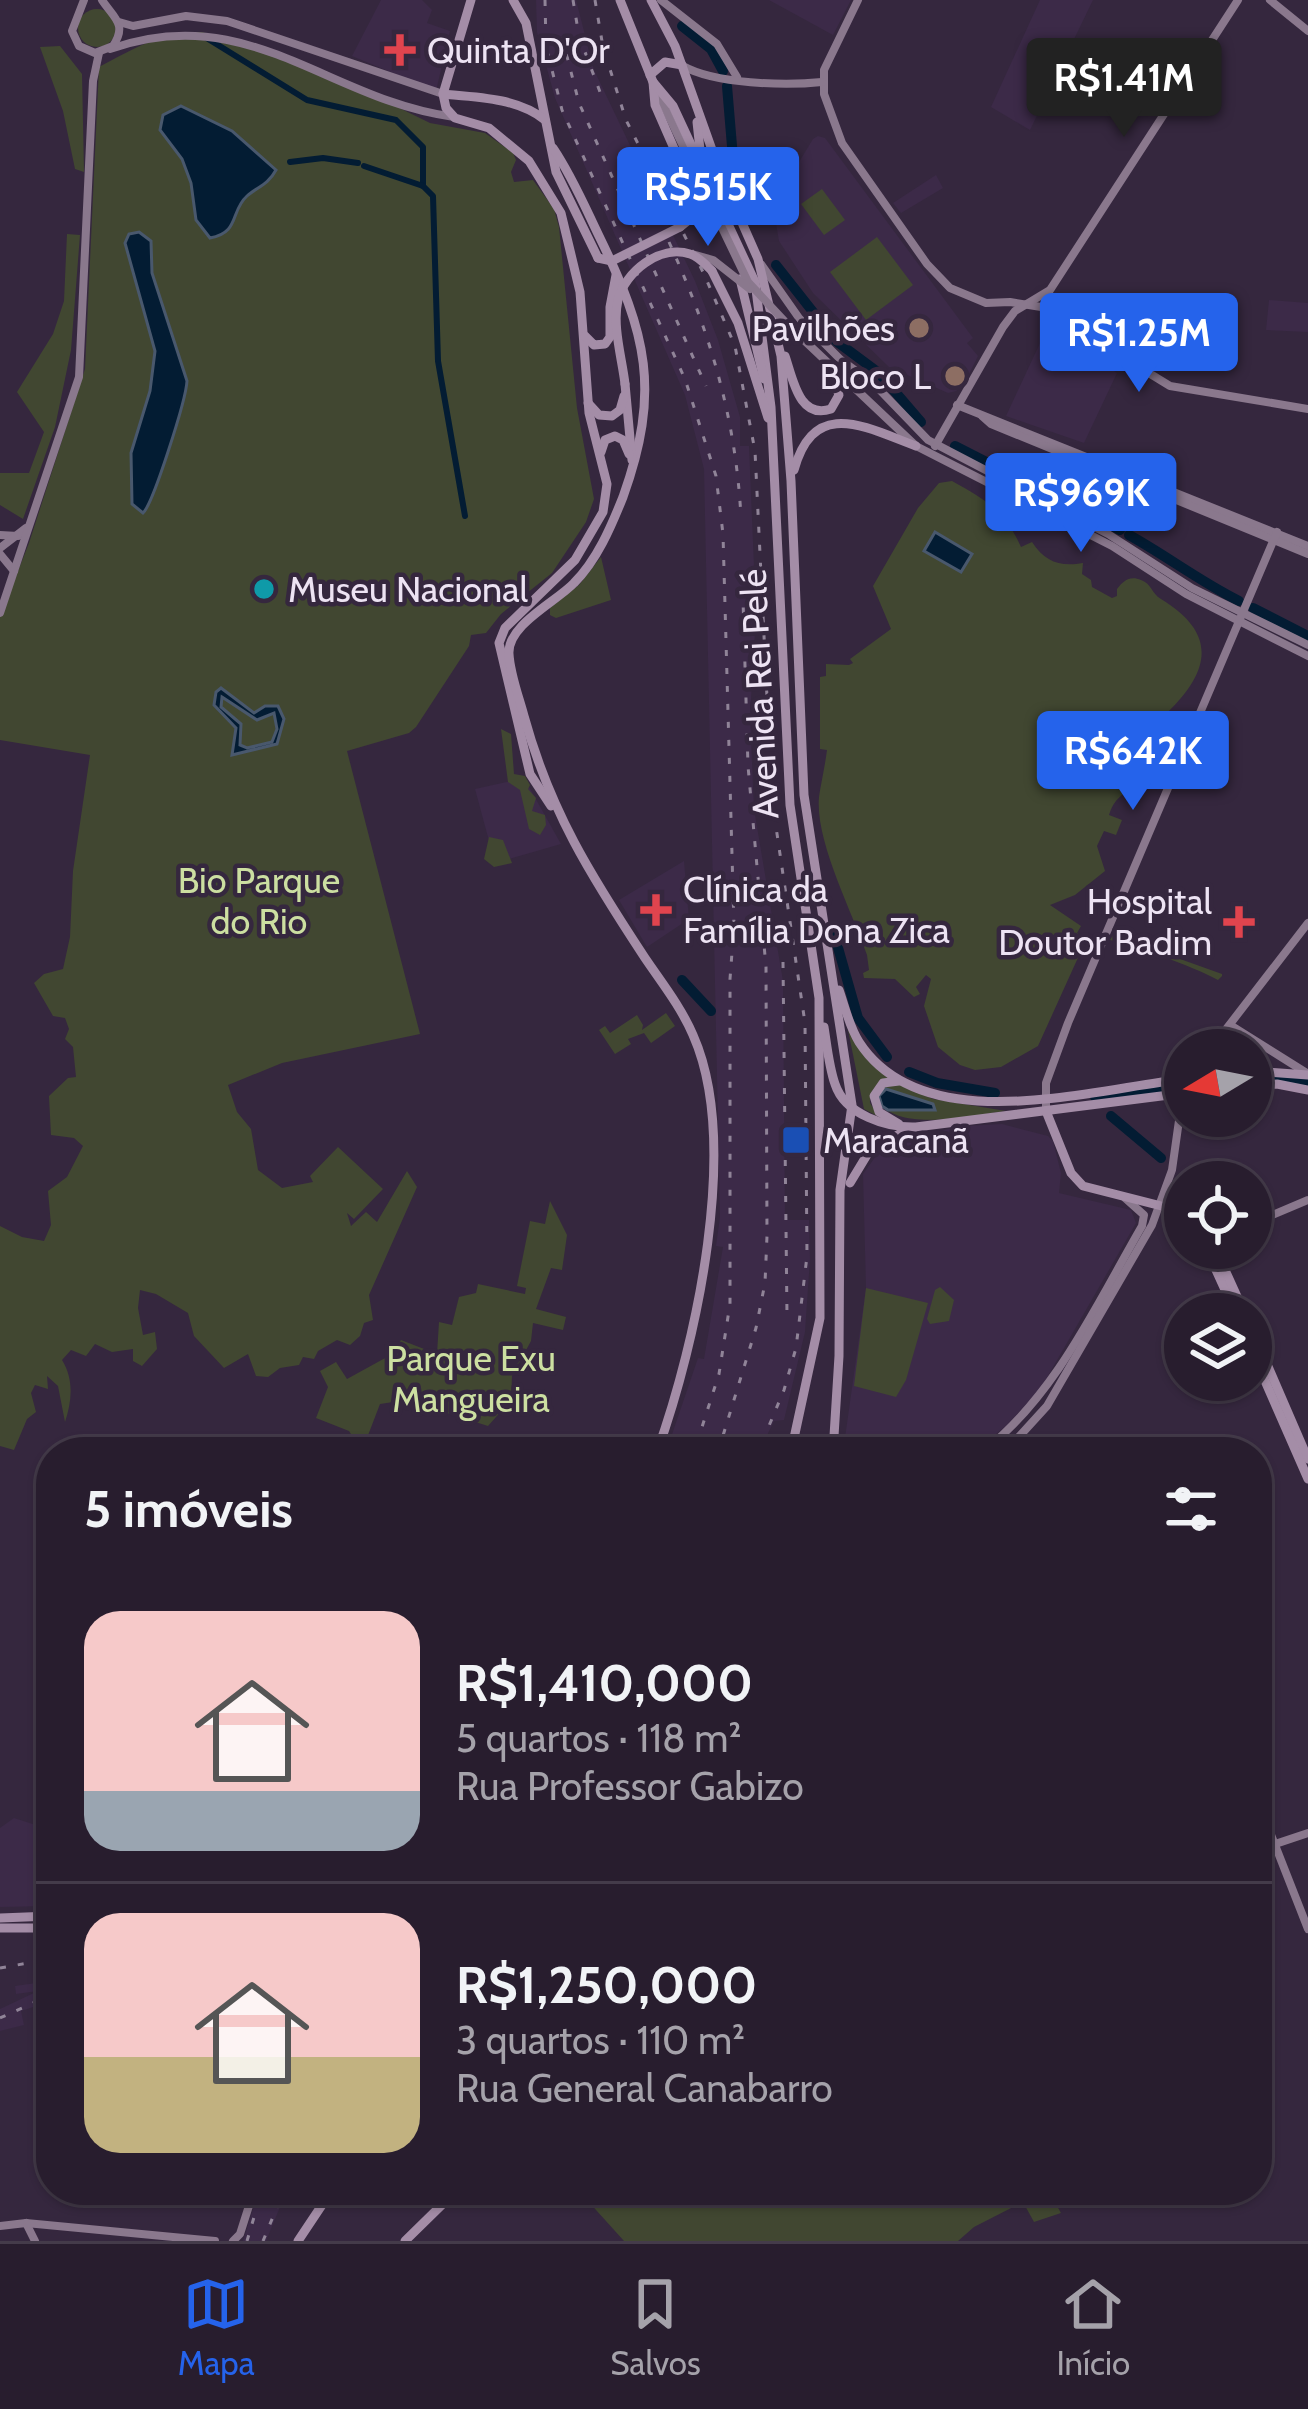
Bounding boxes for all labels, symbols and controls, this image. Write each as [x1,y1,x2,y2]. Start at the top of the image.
place label: Quinta D'Or [427,28,610,72]
marker: Quinta D'Or [384,34,416,66]
pin: R$1.41M [1013,38,1235,140]
text: R$1.41M [1054,53,1194,101]
pin: R$515K [610,147,806,249]
text: R$515K [644,162,772,210]
pin: R$1.25M [1028,293,1250,395]
place label: Pavilhões [752,306,895,350]
text: R$1.25M [1067,308,1211,356]
marker: Pavilhões [906,315,932,341]
place label: Bloco L [820,354,931,398]
marker: Bloco L [942,363,968,389]
pin: R$969K [983,453,1179,555]
text: R$969K [1012,468,1150,516]
place label: Museu Nacional [288,567,528,611]
street label: Avenida Rei Pelé [730,568,788,820]
marker: Museu Nacional [251,576,277,602]
pin: R$642K [1035,711,1231,813]
text: R$642K [1064,726,1202,774]
park label: Bio Parque do Rio [178,858,340,943]
place label: Clínica da Família Dona Zica [683,867,950,952]
place label: Hospital Doutor Badim [998,879,1212,964]
marker: Clínica da Família Dona Zica [640,894,672,926]
marker: Hospital Doutor Badim [1223,906,1255,938]
north arrow [1164,1029,1272,1137]
map controls [1164,1029,1272,1401]
place label: Maracanã [823,1118,969,1162]
marker: Maracanã [780,1124,812,1156]
button: locate [1164,1161,1272,1269]
button: layers [1164,1293,1272,1401]
park label: Parque Exu Mangueira [386,1336,556,1421]
icon: filters [1158,1476,1224,1542]
text: 5 imóveis [84,1478,293,1540]
text: R$1,410,000 [456,1652,753,1714]
icon: home [180,1659,324,1803]
text: 5 quartos · 118 m² [456,1714,741,1762]
text: Rua Professor Gabizo [456,1762,804,1810]
text: R$1,250,000 [456,1954,757,2016]
icon: home [180,1961,324,2105]
text: 3 quartos · 110 m² [456,2016,745,2064]
text: Rua General Canabarro [456,2064,833,2112]
tab: Mapa [178,2271,255,2383]
tab: Salvos [610,2271,701,2383]
tab: Início [1056,2271,1130,2383]

